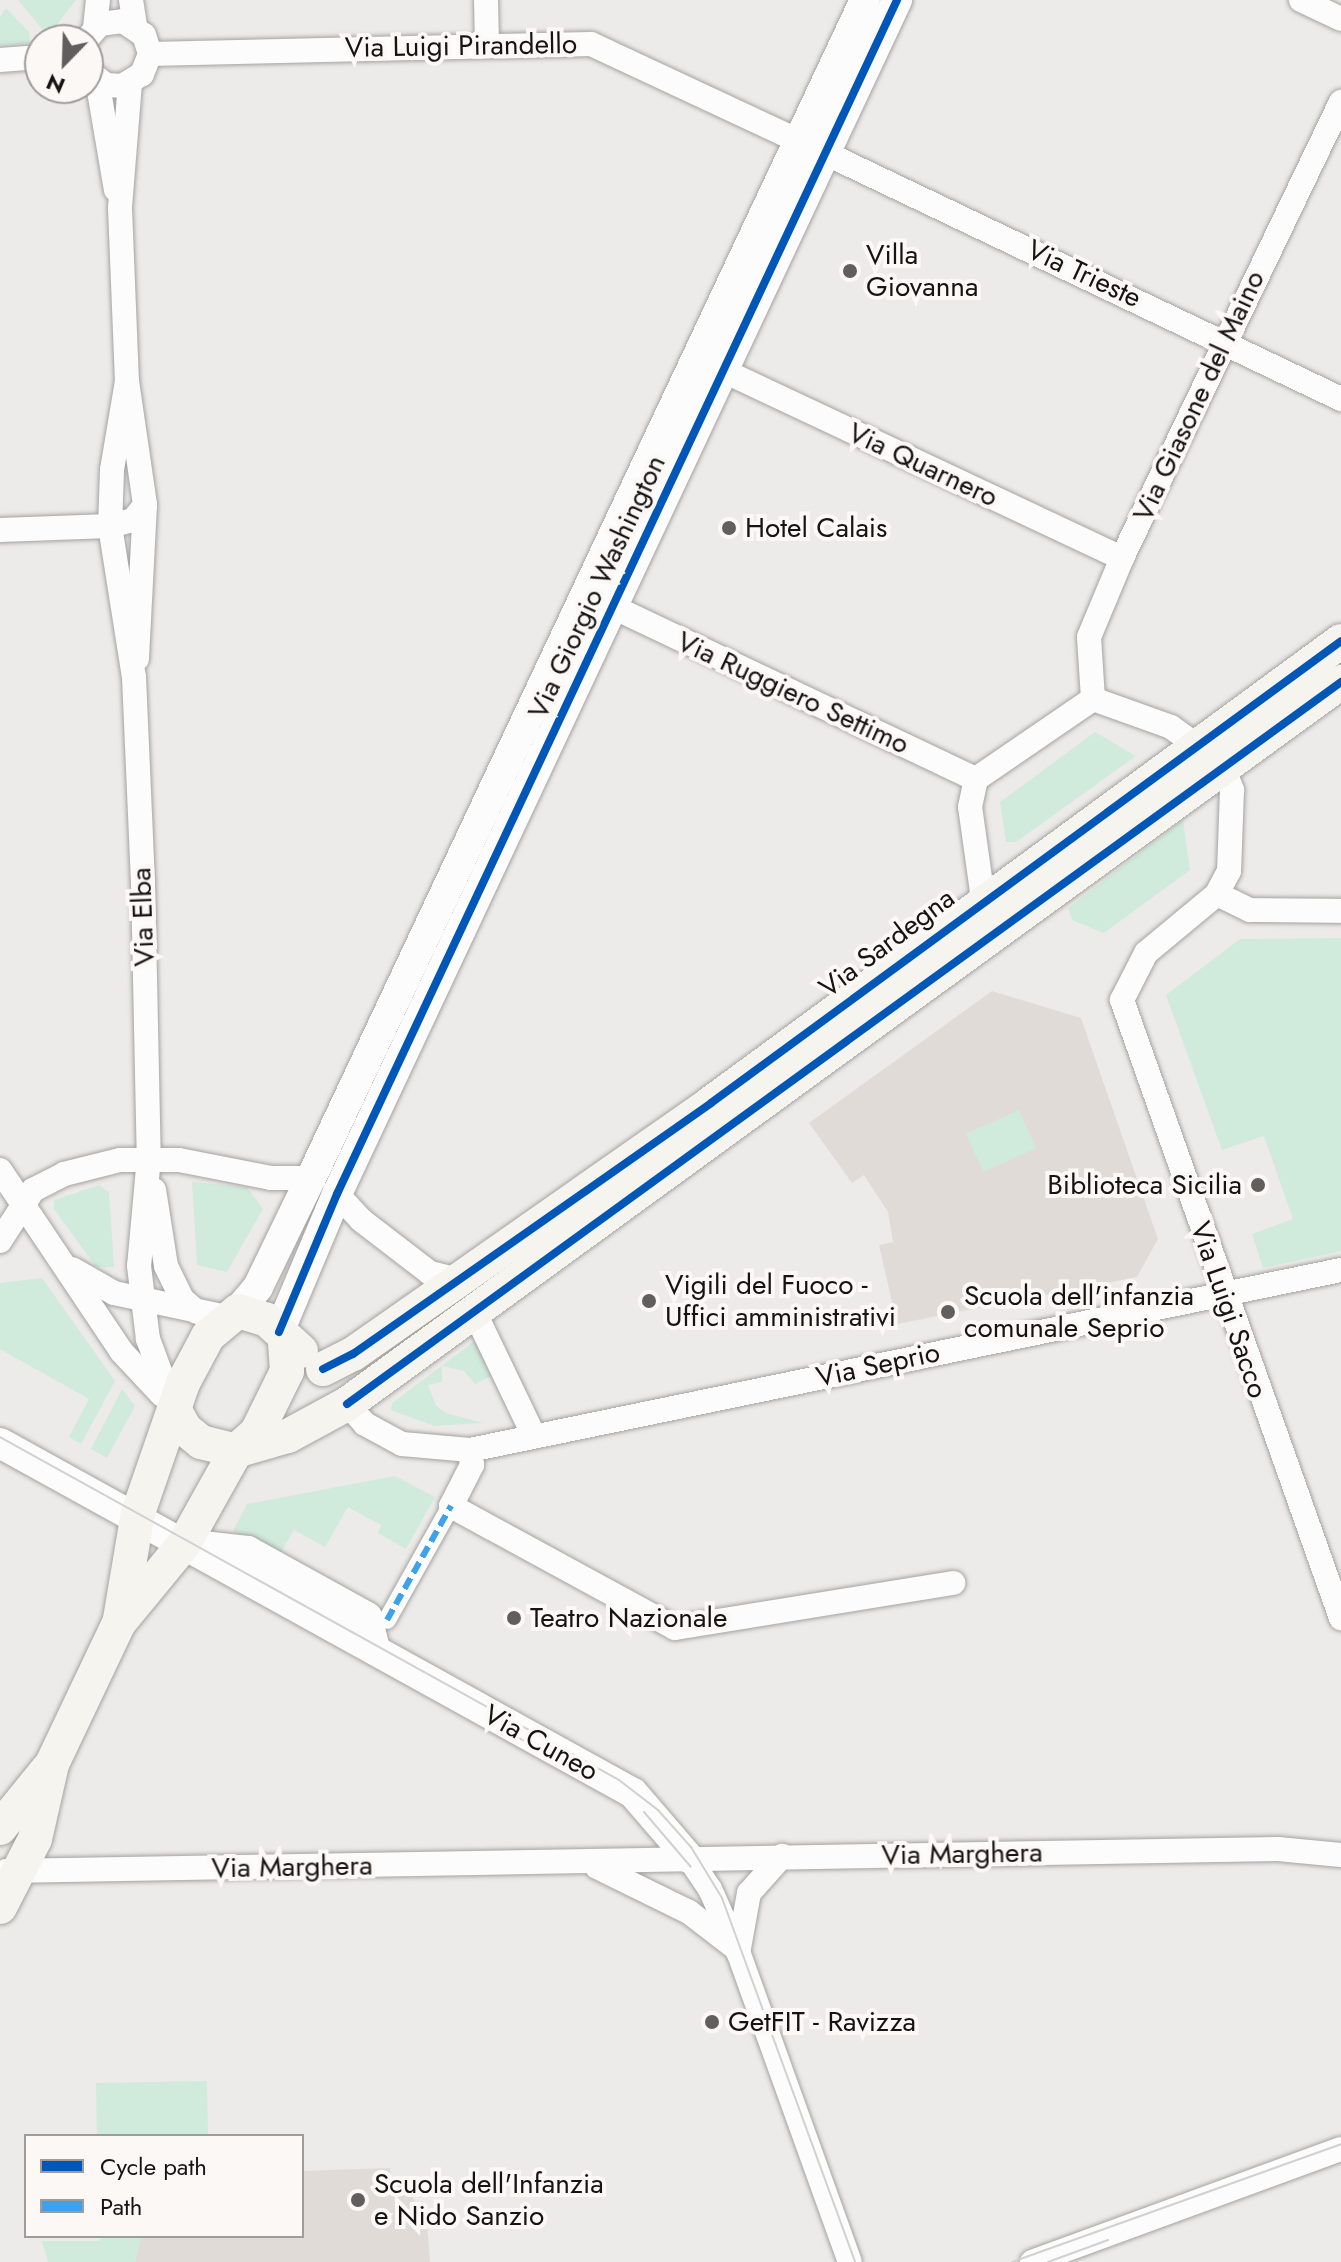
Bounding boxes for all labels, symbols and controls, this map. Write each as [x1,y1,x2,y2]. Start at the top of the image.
north arrow [24,24,104,104]
street label: Via Luigi Pirandello [345,27,577,65]
text: N [41,66,70,102]
street label: Via Trieste [1022,233,1146,315]
place label: Villa Giovanna [866,238,979,304]
marker: Villa Giovanna [841,262,859,280]
street label: Via Giasone del Maino [1126,265,1272,527]
street label: Via Quarnero [843,416,1003,514]
street label: Via Giorgio Washington [521,450,673,724]
place label: Hotel Calais [745,511,887,545]
marker: Hotel Calais [720,519,738,537]
street label: Via Ruggiero Settimo [672,625,914,761]
street label: Via Elba [124,867,162,967]
street label: Via Sardegna [813,881,961,1005]
place label: Biblioteca Sicilia [1047,1168,1242,1202]
marker: Biblioteca Sicilia [1249,1176,1267,1194]
street label: Via Luigi Sacco [1183,1217,1275,1403]
place label: Vigili del Fuoco - Uffici amministrativi [665,1268,896,1334]
place label: Scuola dell'infanzia comunale Seprio [964,1279,1194,1345]
marker: Vigili del Fuoco - Uffici amministrativi [640,1292,658,1310]
marker: Scuola dell'infanzia comunale Seprio [939,1303,957,1321]
street label: Via Seprio [813,1336,943,1394]
place label: Teatro Nazionale [530,1601,727,1635]
marker: Teatro Nazionale [505,1609,523,1627]
street label: Via Cuneo [478,1698,604,1788]
street label: Via Marghera [881,1836,1043,1872]
street label: Via Marghera [211,1849,373,1885]
place label: GetFIT - Ravizza [728,2005,916,2039]
marker: GetFIT - Ravizza [703,2013,721,2031]
legend [24,2134,304,2238]
text: Cycle path [100,2149,207,2184]
place label: Scuola dell'Infanzia e Nido Sanzio [374,2167,604,2233]
text: Path [100,2189,142,2224]
marker: Scuola dell'Infanzia e Nido Sanzio [349,2191,367,2209]

